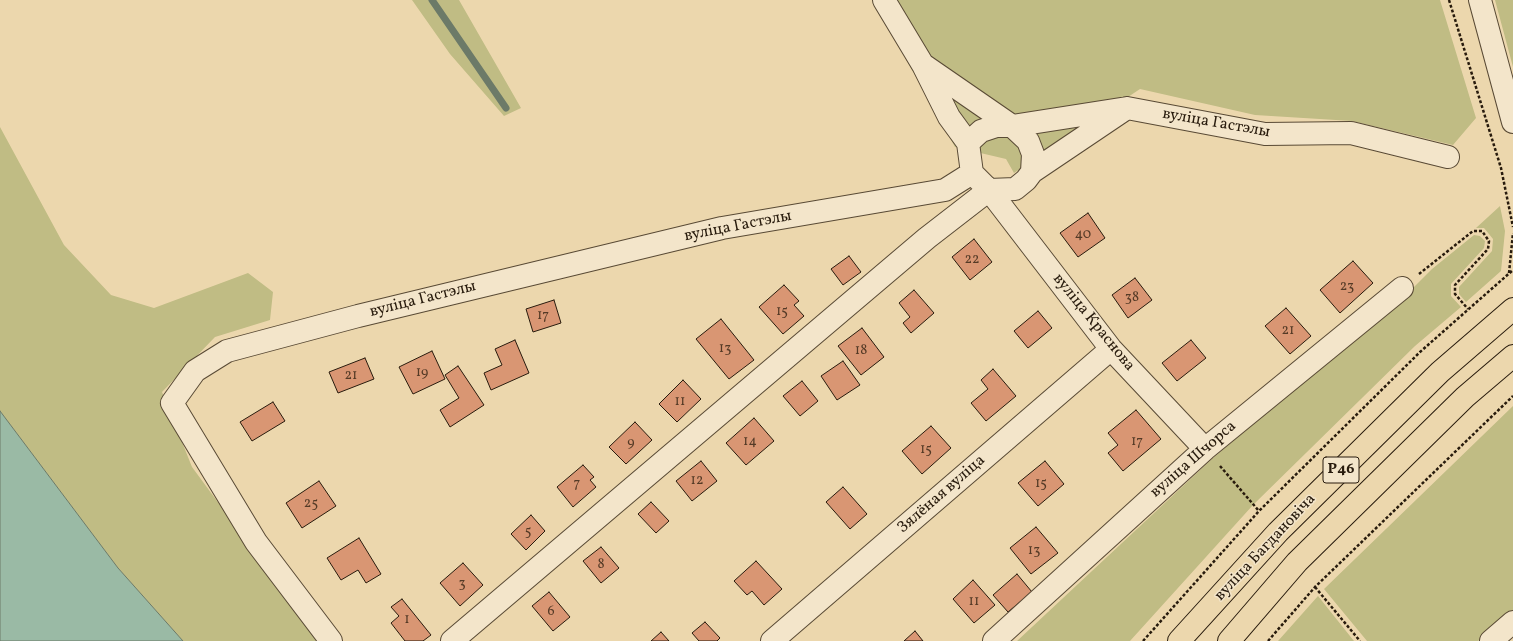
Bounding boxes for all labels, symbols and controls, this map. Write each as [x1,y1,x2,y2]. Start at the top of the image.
street label: вуліца Гастэлы [1161,105,1271,143]
street label: вуліца Гастэлы [683,207,793,247]
house number: 40 [1075,227,1091,243]
house number: 22 [964,252,980,268]
street label: вуліца Краснова [1048,270,1138,376]
street label: вуліца Гастэлы [368,278,478,322]
house number: 23 [1340,279,1354,295]
house number: 38 [1125,290,1139,306]
house number: 15 [776,304,788,320]
house number: 17 [537,308,549,324]
house number: 21 [1282,323,1294,339]
house number: 13 [719,341,731,357]
house number: 18 [855,343,867,359]
house number: 19 [416,365,428,381]
house number: 21 [345,368,357,384]
house number: 11 [675,394,685,410]
street label: вуліца Шчорса [1147,417,1241,503]
house number: 14 [743,434,757,450]
house number: 17 [1131,434,1143,450]
house number: 9 [627,435,635,451]
house number: 15 [920,442,932,458]
street label: Зялёная вуліца [894,452,990,538]
road number: Р46 [1323,457,1359,483]
house number: 12 [691,473,703,489]
house number: 7 [574,476,580,492]
house number: 15 [1035,476,1047,492]
street label: вуліца Багдановіча [1211,490,1321,606]
house number: 25 [304,496,318,512]
house number: 5 [525,524,531,540]
house number: 13 [1028,543,1040,559]
house number: 8 [597,557,605,573]
house number: 3 [458,576,466,592]
house number: 11 [969,594,979,610]
house number: 6 [547,604,555,620]
house number: 1 [404,612,410,628]

